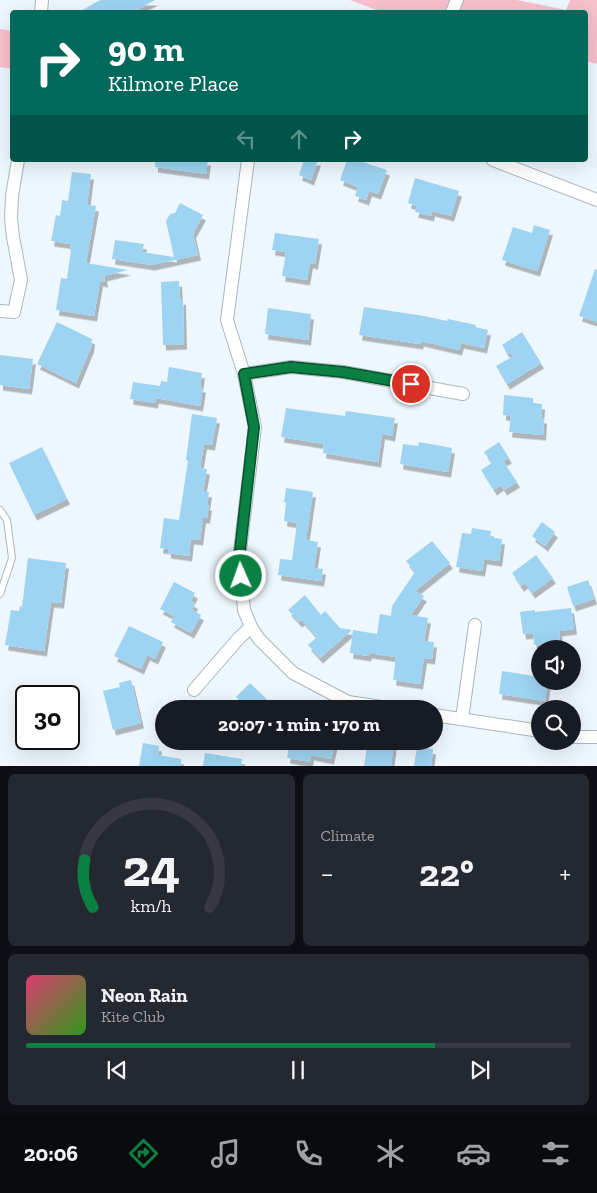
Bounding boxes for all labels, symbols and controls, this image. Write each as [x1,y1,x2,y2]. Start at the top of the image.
text: 90 m [108,28,184,70]
icon: right [25,30,90,95]
text: Kilmore Place [108,70,239,97]
icon: left [232,125,260,153]
icon: ahead [285,125,313,153]
icon: right [338,125,366,153]
pin [390,363,432,405]
icon: arrive [397,370,425,398]
position arrow [214,549,266,601]
map controls [531,640,581,750]
button: sound [531,640,581,690]
speed limit sign: 30 [15,685,80,750]
button: search [531,700,581,750]
text: 20:07 · 1 min · 170 m [218,713,380,736]
text: Climate [321,826,375,845]
text: 24 [122,837,180,899]
text: 22° [419,850,474,896]
text: − [321,857,334,890]
text: + [559,857,571,890]
text: km/h [131,895,172,917]
text: Neon Rain [101,984,188,1007]
text: Kite Club [101,1007,165,1026]
icon: previous [103,1056,131,1084]
icon: pause [284,1056,312,1084]
icon: next [466,1056,494,1084]
icon: directions [126,1136,161,1171]
icon: music [208,1136,243,1171]
icon: phone [291,1136,326,1171]
icon: climate [373,1136,408,1171]
icon: car [456,1136,491,1171]
icon: filters [538,1136,573,1171]
text: 20:06 [24,1140,78,1167]

